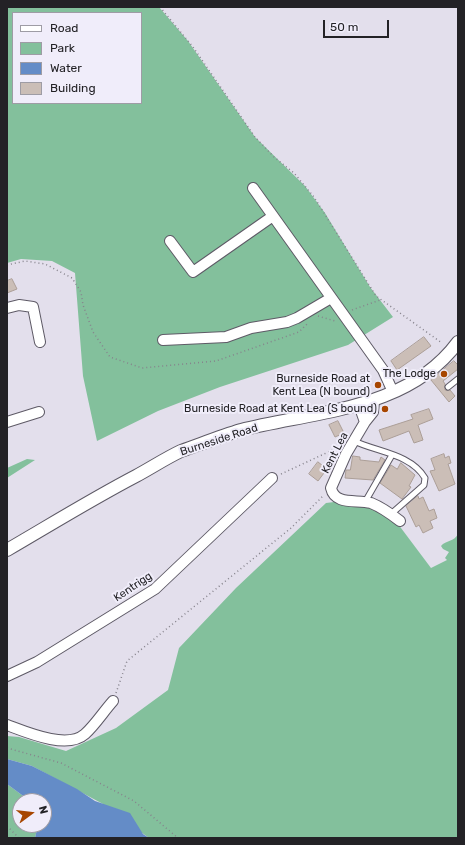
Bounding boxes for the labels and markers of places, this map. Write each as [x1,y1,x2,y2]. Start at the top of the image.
place label: The Lodge [383,367,436,381]
marker: The Lodge [439,369,449,379]
place label: Burneside Road at Kent Lea (N bound) [272,372,370,398]
marker: Burneside Road at Kent Lea (N bound) [373,380,383,390]
place label: Burneside Road at Kent Lea (S bound) [184,402,377,416]
marker: Burneside Road at Kent Lea (S bound) [380,404,390,414]

